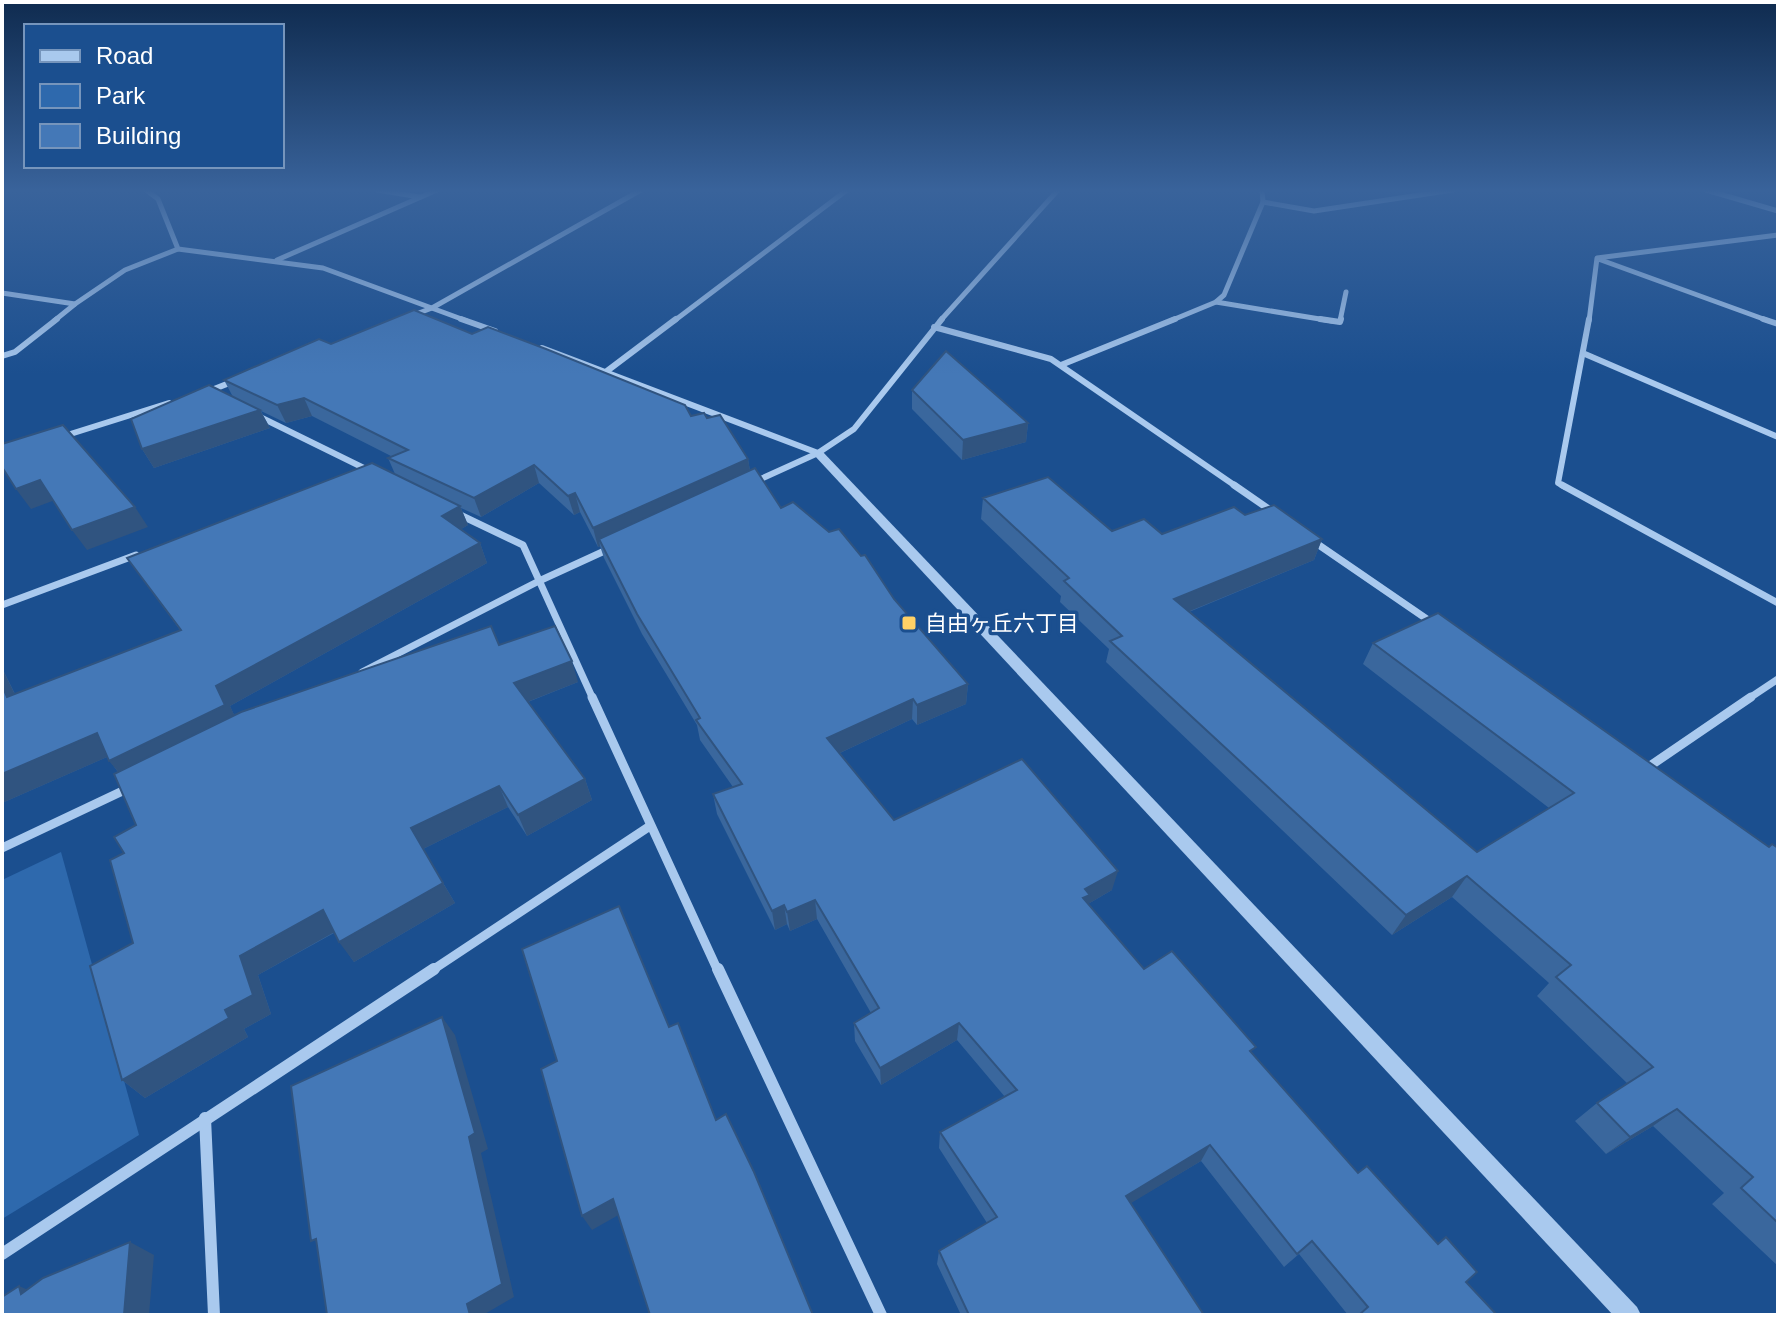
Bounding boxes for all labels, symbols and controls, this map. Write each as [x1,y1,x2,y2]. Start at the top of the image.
legend [24,24,284,168]
text: Road [96,42,153,69]
text: Park [96,82,146,109]
text: Building [96,122,181,149]
place label: 自由ヶ丘六丁目 [925,611,1079,636]
marker: 自由ヶ丘六丁目 [900,614,918,632]

